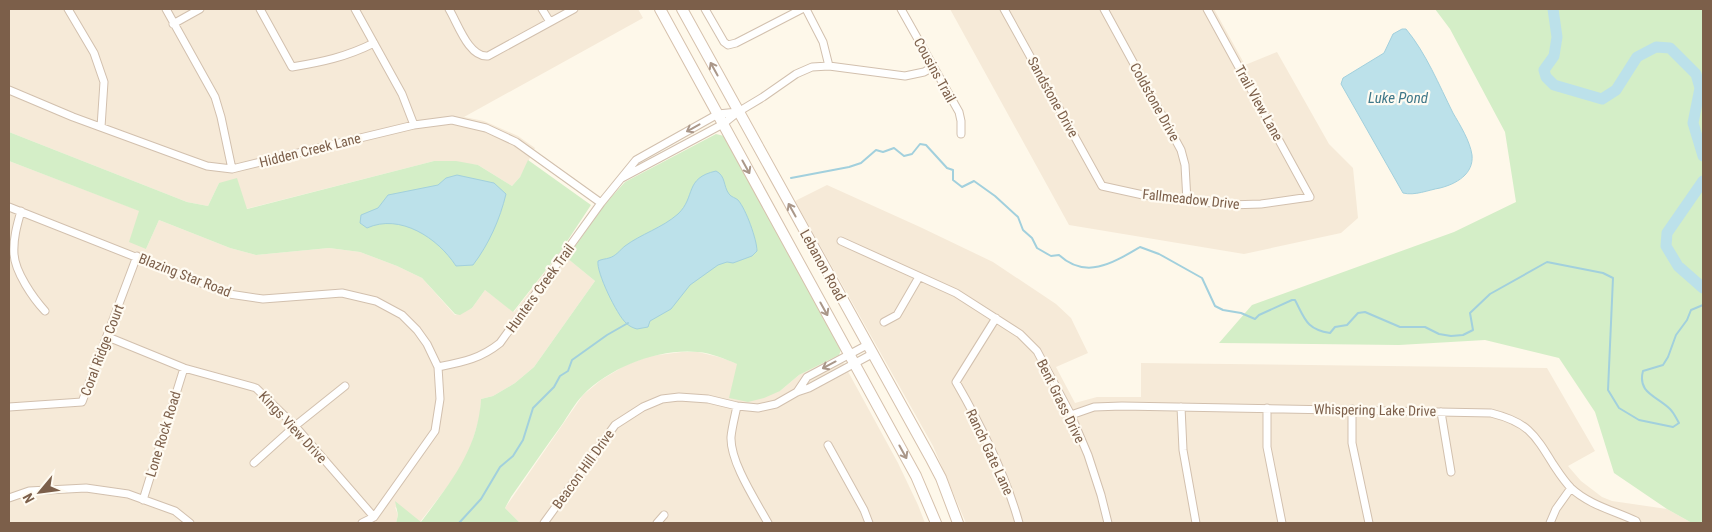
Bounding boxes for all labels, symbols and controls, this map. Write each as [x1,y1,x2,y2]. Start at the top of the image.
street label: Cousins Trail [911,35,959,105]
street label: Sandstone Drive [1024,54,1082,140]
street label: Coldstone Drive [1127,60,1183,144]
one-way arrow [709,62,719,76]
street label: Trail View Lane [1232,62,1287,144]
water label: Luke Pond [1368,89,1429,107]
one-way arrow [686,124,701,134]
street label: Hidden Creek Lane [258,130,363,170]
one-way arrow [742,159,752,173]
street label: Fallmeadow Drive [1142,186,1241,212]
one-way arrow [787,203,797,218]
street label: Lebanon Road [797,227,849,303]
street label: Hunters Creek Trail [503,241,577,335]
street label: Blazing Star Road [137,250,233,300]
street label: Coral Ridge Court [77,302,127,398]
one-way arrow [820,302,830,316]
street label: Bent Grass Drive [1034,356,1088,446]
one-way arrow [822,361,837,370]
street label: Kings View Drive [256,388,331,466]
street label: Lone Rock Road [142,389,184,479]
street label: Whispering Lake Drive [1314,401,1437,419]
street label: Ranch Gate Lane [963,406,1017,498]
street label: Beacon Hill Drive [549,426,617,512]
one-way arrow [898,444,908,459]
north arrow [15,467,65,517]
text: N [20,491,38,506]

